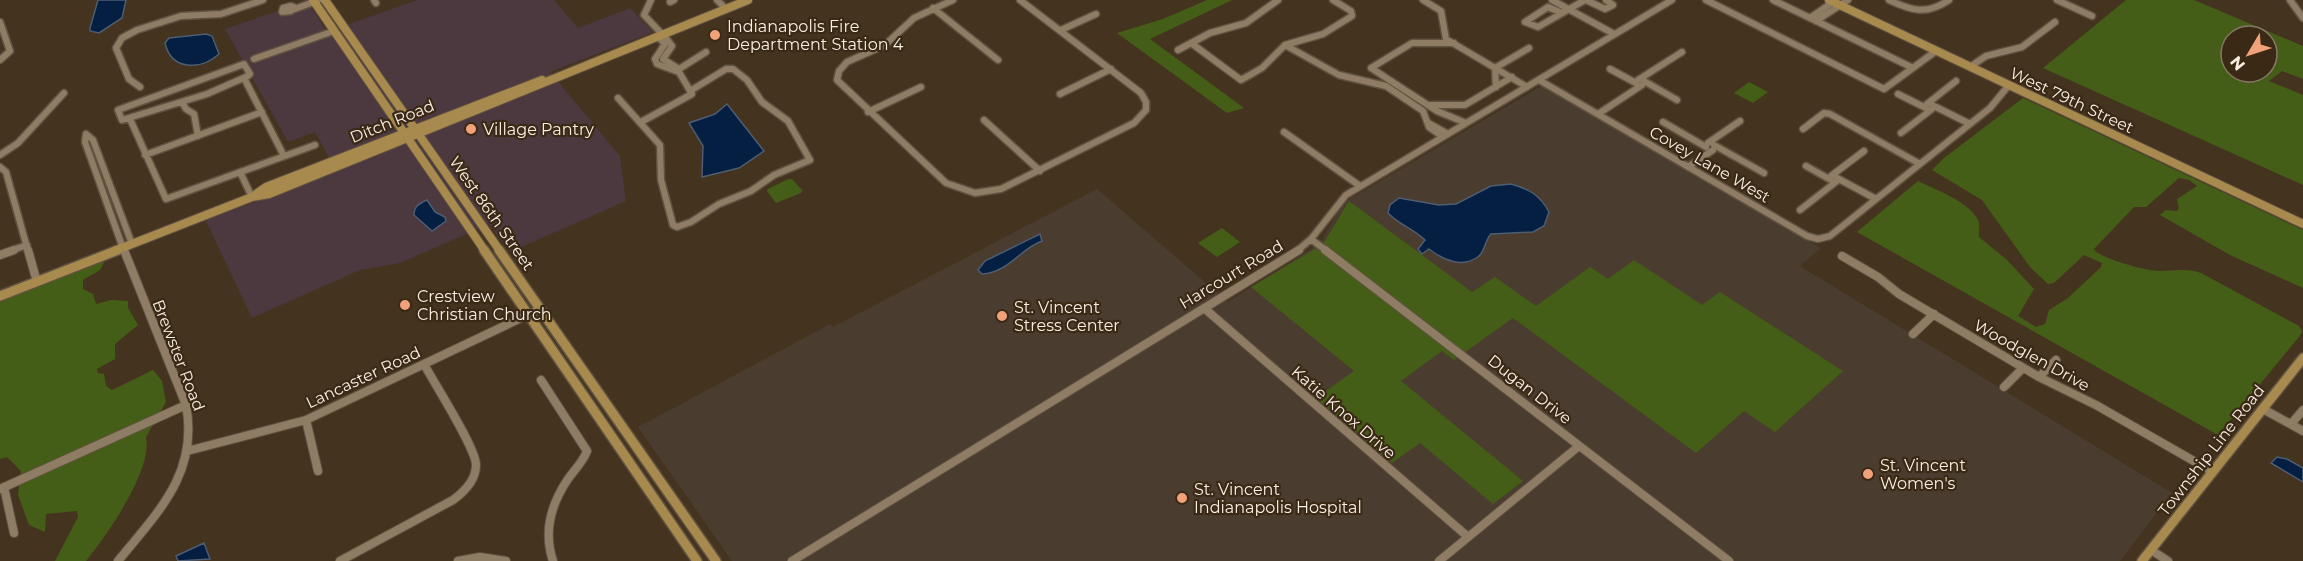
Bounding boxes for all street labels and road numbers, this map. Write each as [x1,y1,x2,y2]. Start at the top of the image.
street label: West 79th Street [2007,63,2137,138]
street label: Ditch Road [347,96,437,147]
street label: Covey Lane West [1646,122,1774,207]
street label: West 86th Street [445,153,538,274]
street label: Harcourt Road [1176,236,1287,313]
street label: Brewster Road [149,297,209,414]
street label: Woodglen Drive [1970,316,2093,395]
street label: Lancaster Road [303,343,424,412]
street label: Dugan Drive [1484,351,1575,428]
street label: Katie Knox Drive [1288,362,1400,463]
street label: Township Line Road [2154,381,2268,520]

